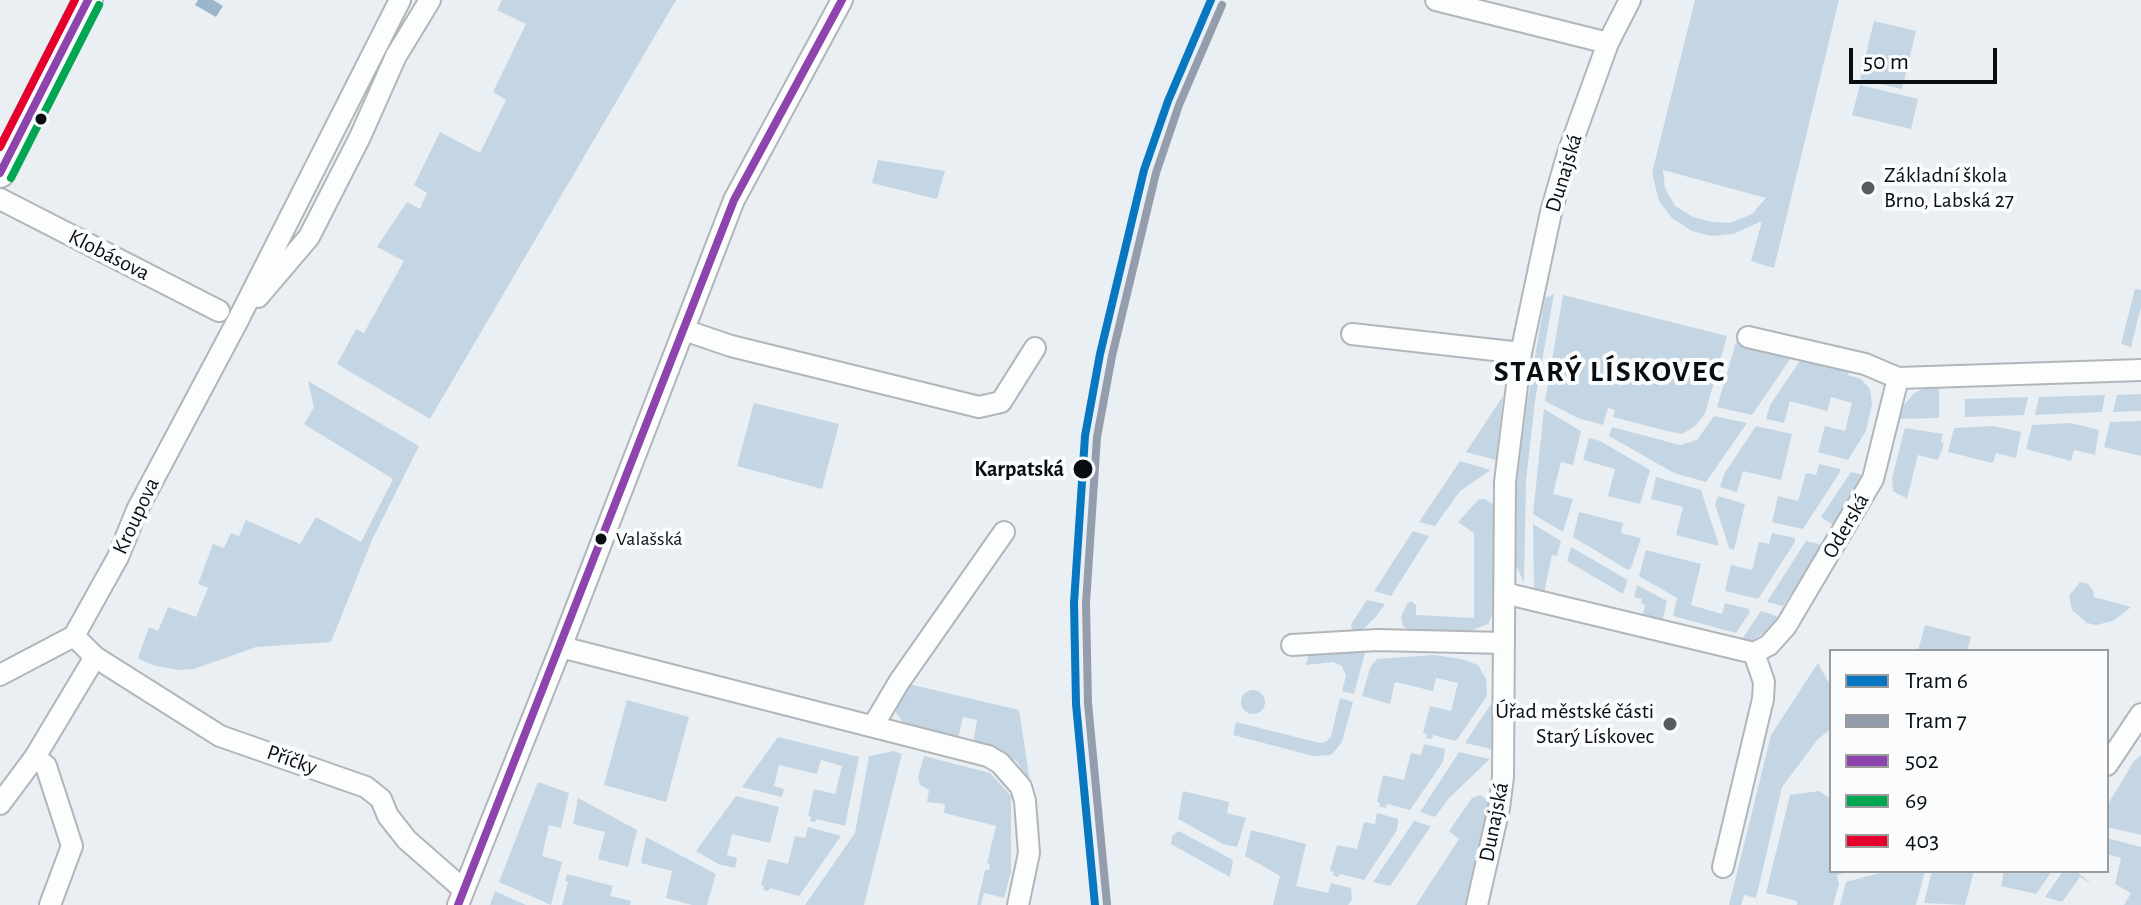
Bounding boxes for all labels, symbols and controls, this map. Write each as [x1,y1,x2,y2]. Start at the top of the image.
scale bar [1853,32,2001,82]
text: 50 m [1863,50,1909,74]
unlabelled marker [33,111,49,127]
street label: Dunajská [1540,131,1588,215]
place label: Základní škola Brno, Labská 27 [1884,162,2014,214]
marker: Základní škola Brno, Labská 27 [1859,179,1877,197]
street label: Klobásova [64,223,154,287]
district label: STARÝ LÍSKOVEC [1494,354,1726,390]
place label: Karpatská [974,456,1064,482]
marker: Karpatská [1071,457,1095,481]
street label: Kroupova [107,473,165,559]
street label: Oderská [1817,489,1875,563]
place label: Valašská [616,527,682,551]
marker: Valašská [593,531,609,547]
legend [1829,649,2109,873]
text: Tram 6 [1905,669,1968,693]
place label: Úřad městské části Starý Lískovec [1495,698,1654,750]
text: Tram 7 [1905,709,1967,733]
marker: Úřad městské části Starý Lískovec [1661,715,1679,733]
street label: Příčky [263,739,321,781]
text: 502 [1905,749,1939,773]
street label: Dunajská [1473,780,1515,864]
text: 69 [1905,789,1928,813]
text: 403 [1905,829,1939,853]

